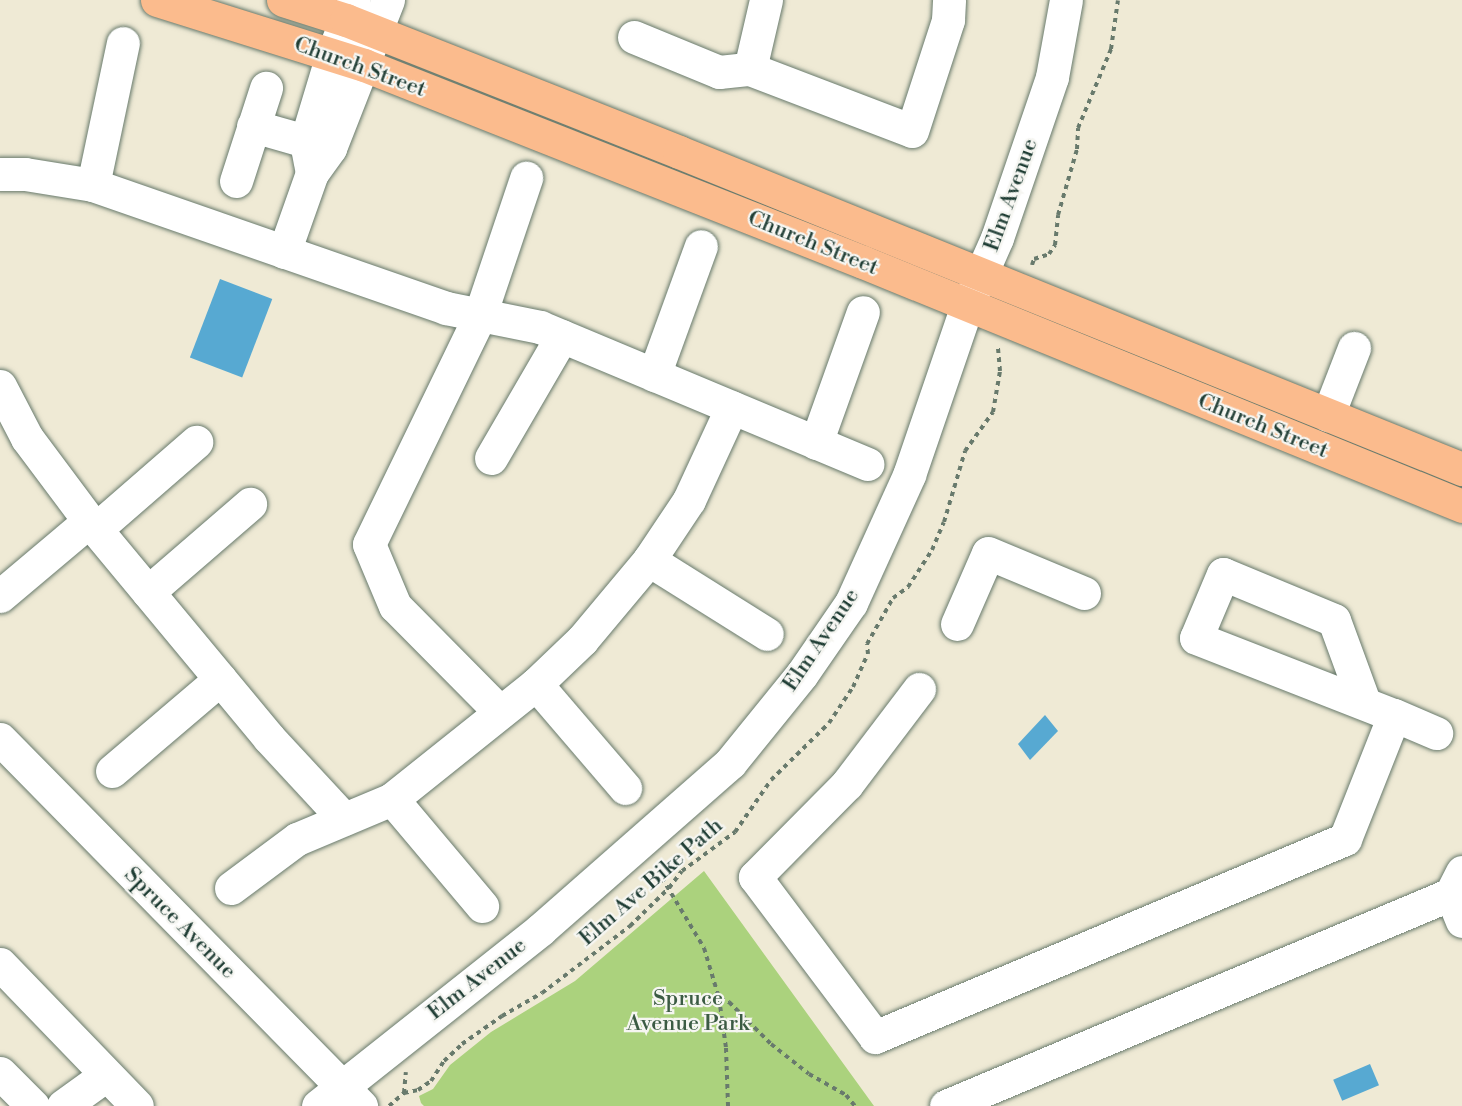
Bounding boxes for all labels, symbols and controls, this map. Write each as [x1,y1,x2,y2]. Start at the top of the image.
street label: Church Street [290,31,430,103]
street label: Elm Avenue [978,135,1044,255]
street label: Church Street [744,205,882,281]
street label: Church Street [1194,388,1332,464]
street label: Elm Avenue [777,584,865,696]
street label: Elm Ave Bike Path [574,812,728,952]
street label: Spruce Avenue [119,862,241,984]
street label: Elm Avenue [422,932,532,1026]
park label: Spruce Avenue Park [627,985,749,1036]

